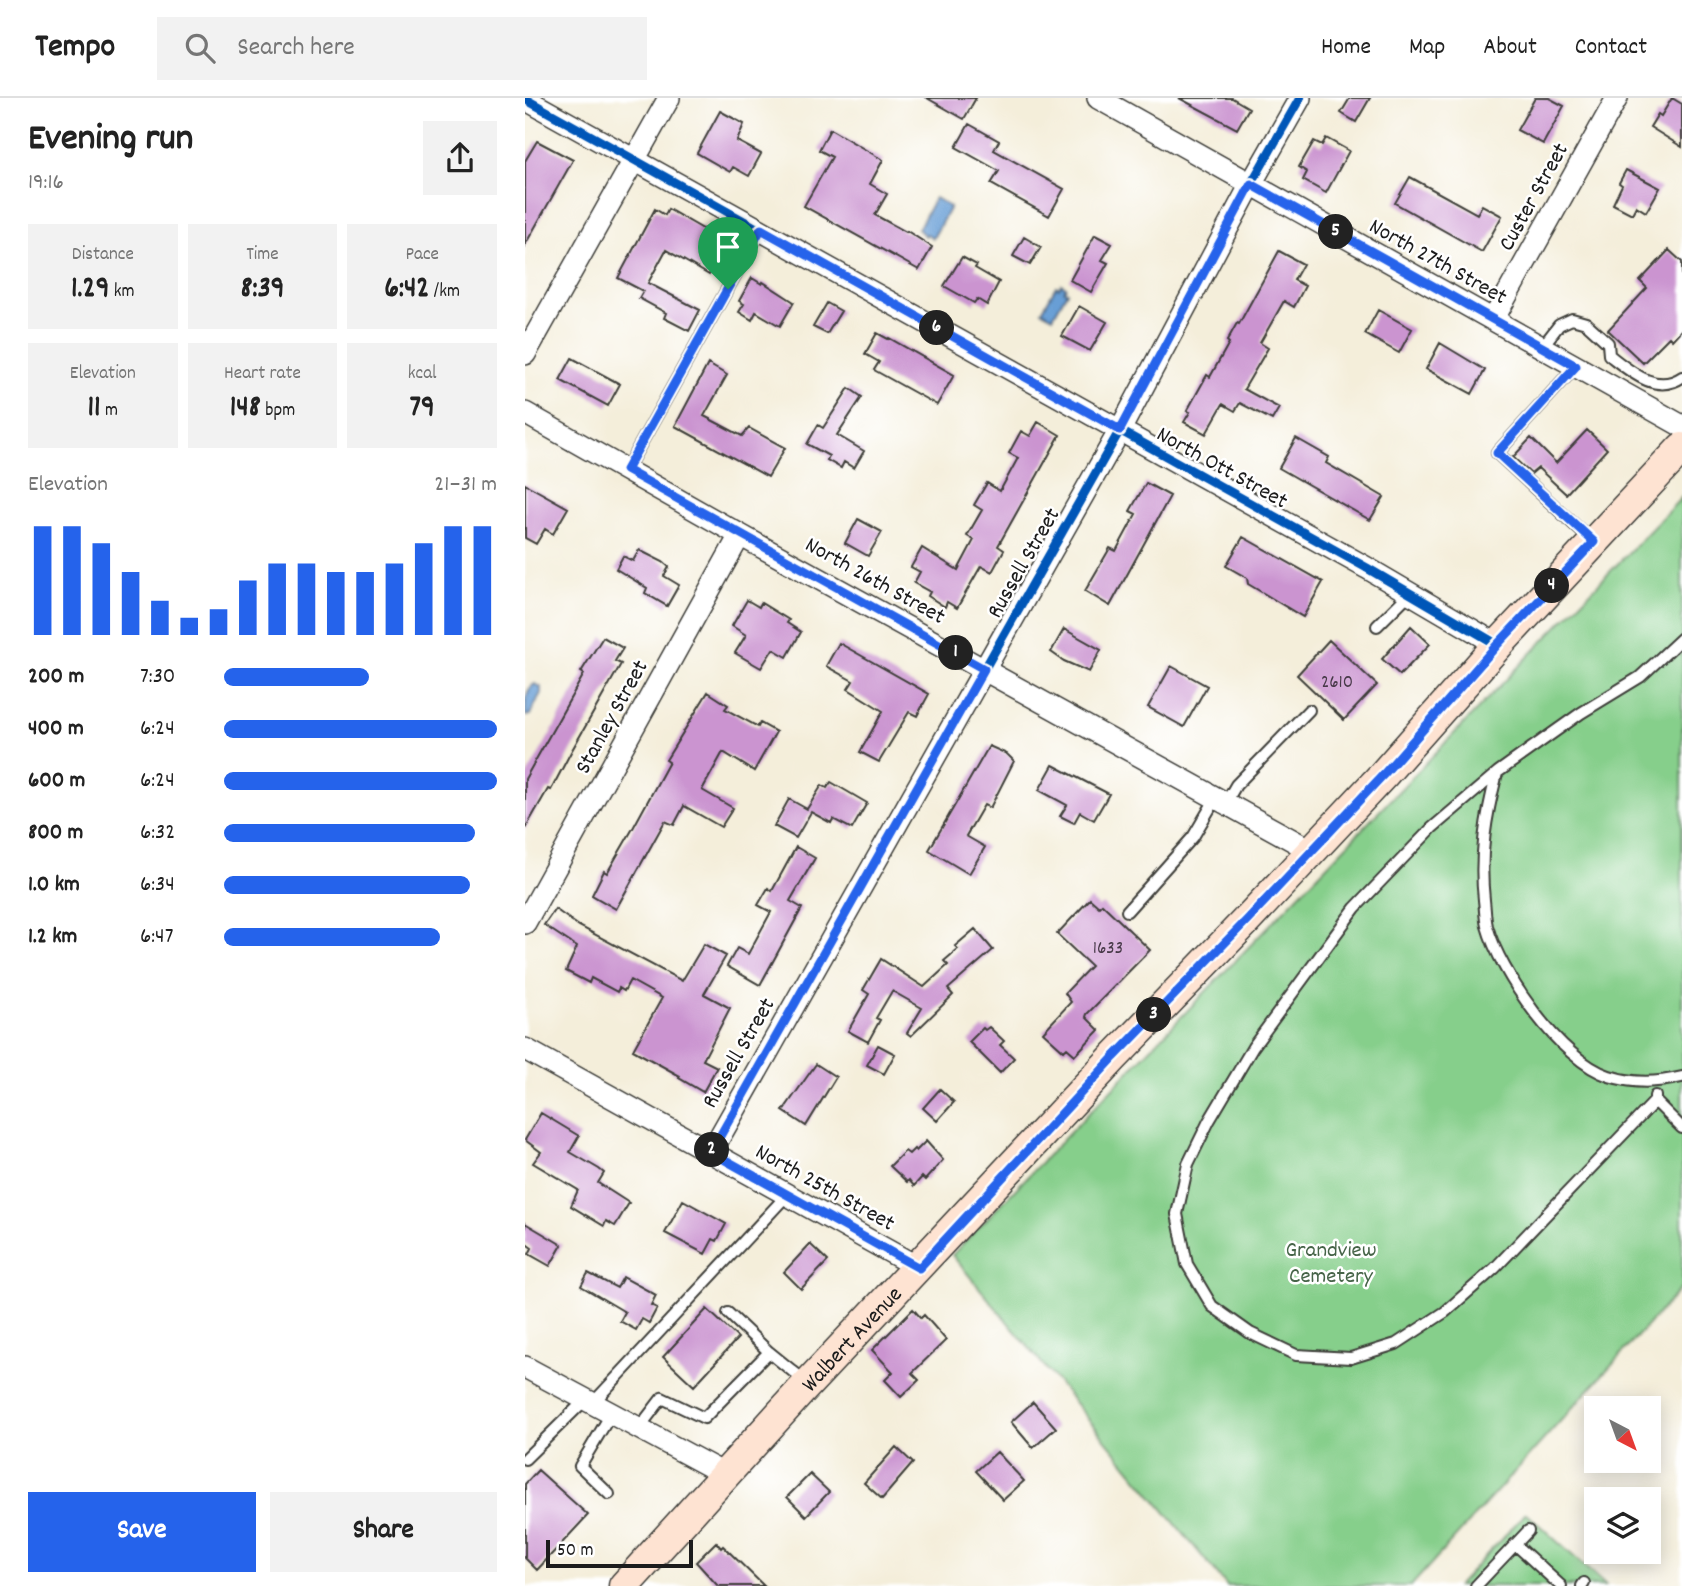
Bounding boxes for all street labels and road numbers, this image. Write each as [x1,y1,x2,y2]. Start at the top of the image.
street label: Custer Street [1492,138,1578,258]
street label: North 27th Street [1362,211,1512,315]
street label: North Ott Street [1150,419,1293,519]
street label: Russell Street [980,502,1070,625]
street label: North 26th Street [798,530,950,634]
street label: Stanley Street [568,655,658,781]
street label: Russell Street [695,992,785,1115]
street label: North 25th Street [748,1137,900,1241]
street label: Walbert Avenue [795,1280,911,1401]

